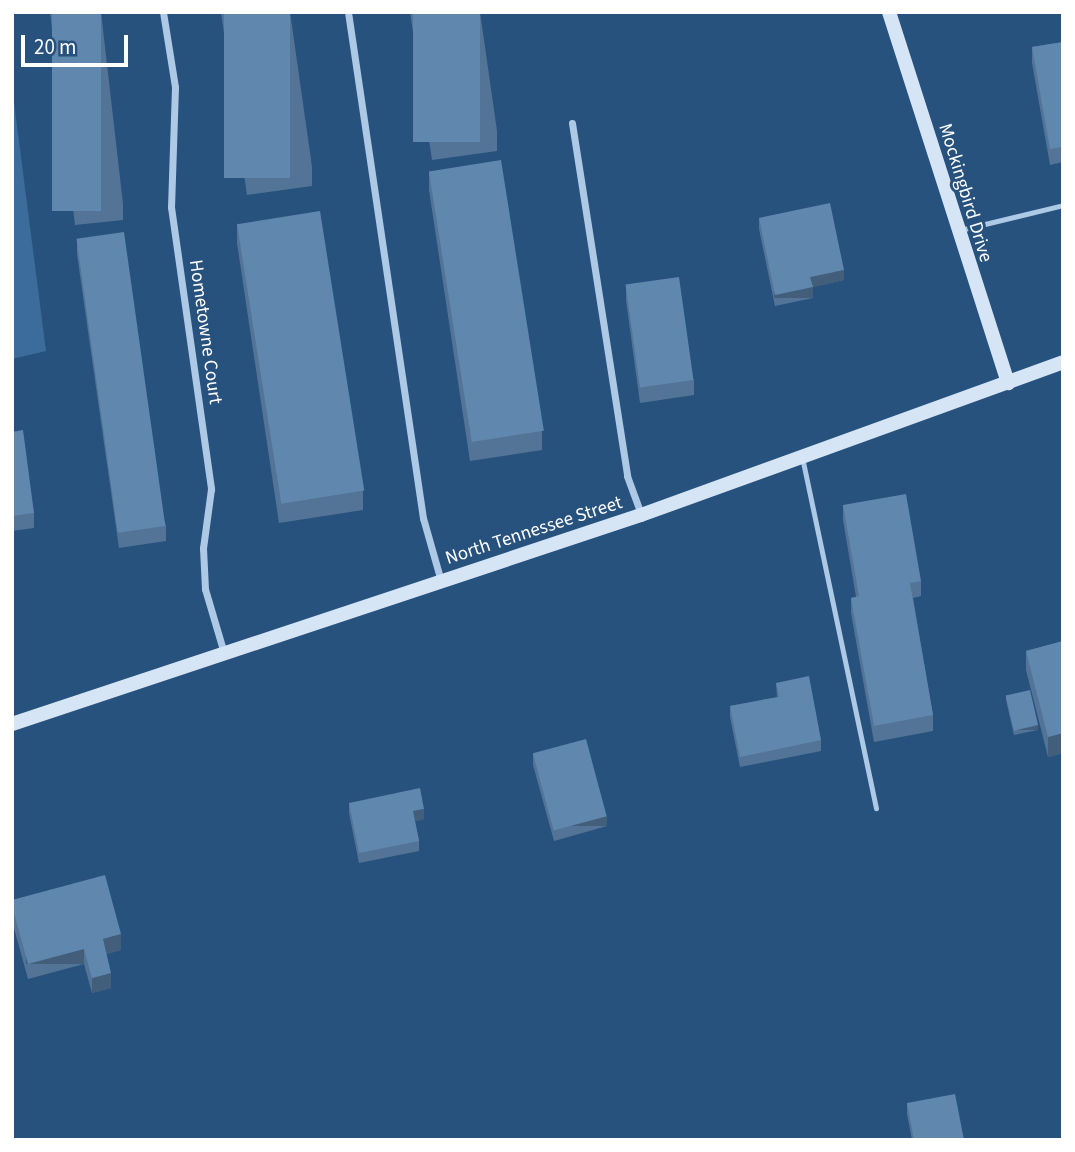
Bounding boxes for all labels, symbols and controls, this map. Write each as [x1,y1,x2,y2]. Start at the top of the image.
scale bar [24,21,131,65]
text: 20 m [34,32,76,62]
street label: Mockingbird Drive [933,121,997,265]
street label: Hometowne Court [184,258,226,406]
street label: North Tennessee Street [443,492,625,570]

